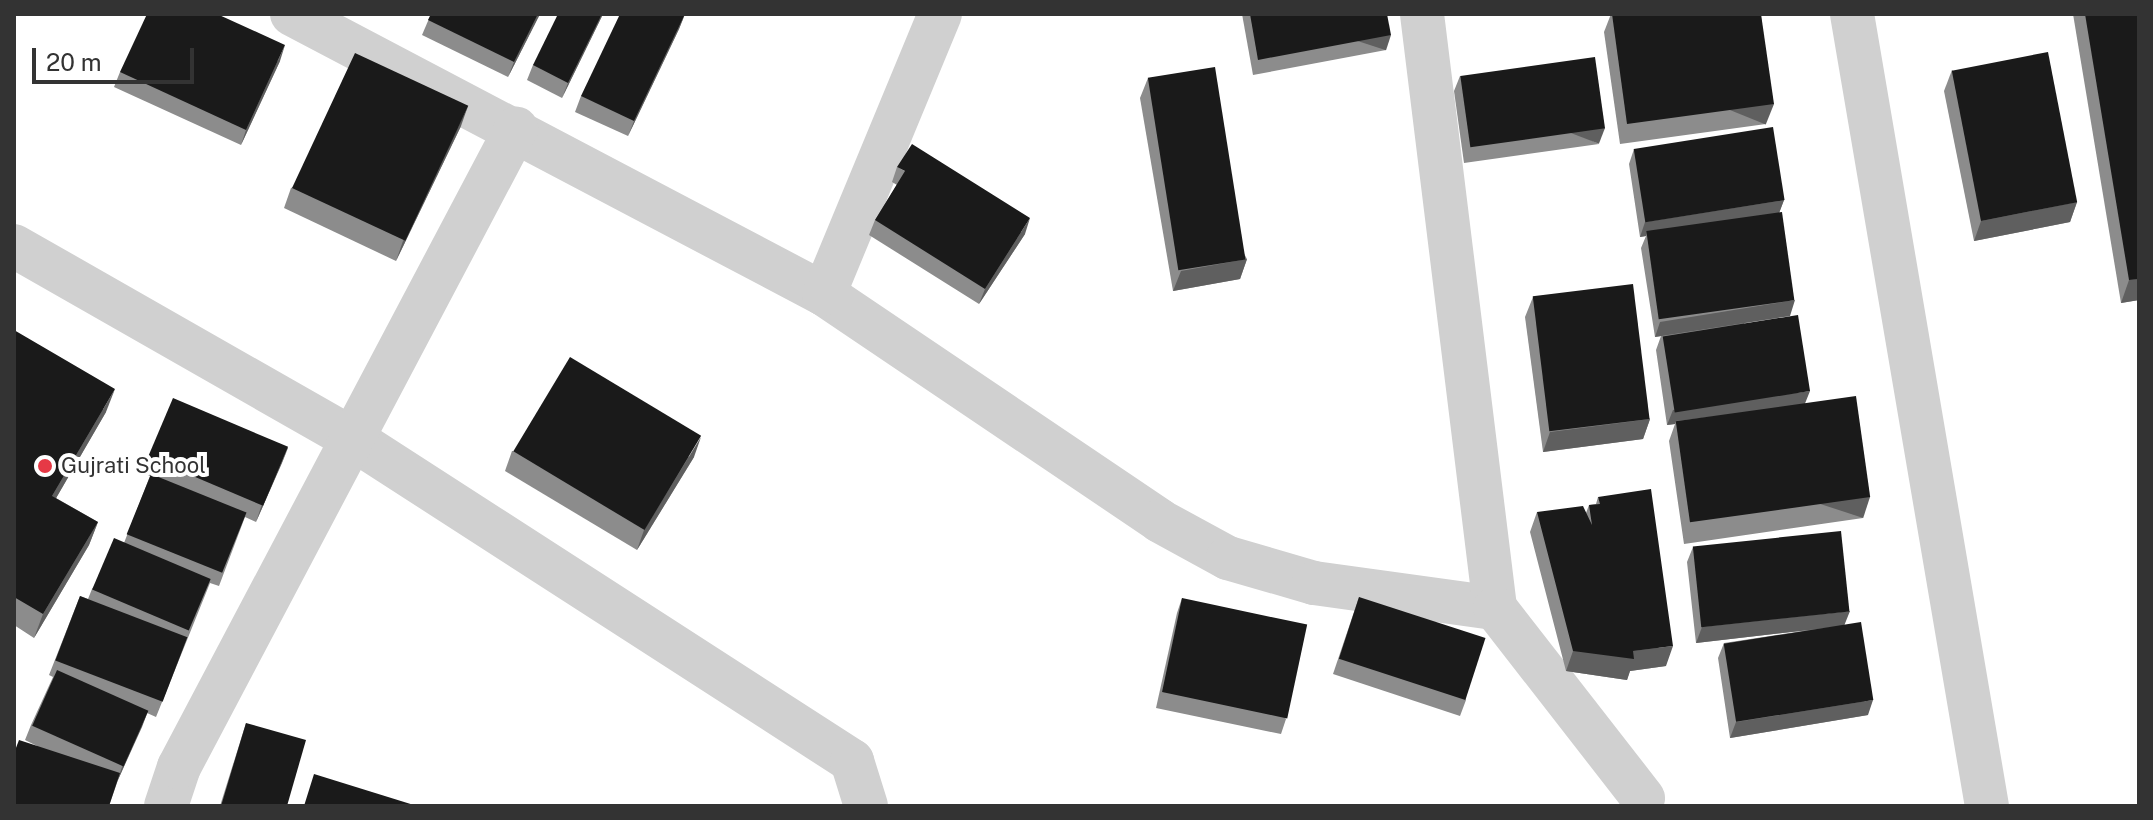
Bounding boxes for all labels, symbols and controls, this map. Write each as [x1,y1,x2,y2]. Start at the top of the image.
scale bar [36,32,198,82]
text: 20 m [46,48,102,76]
place label: Gujrati School [61,453,206,479]
marker: Gujrati School [36,457,54,475]

